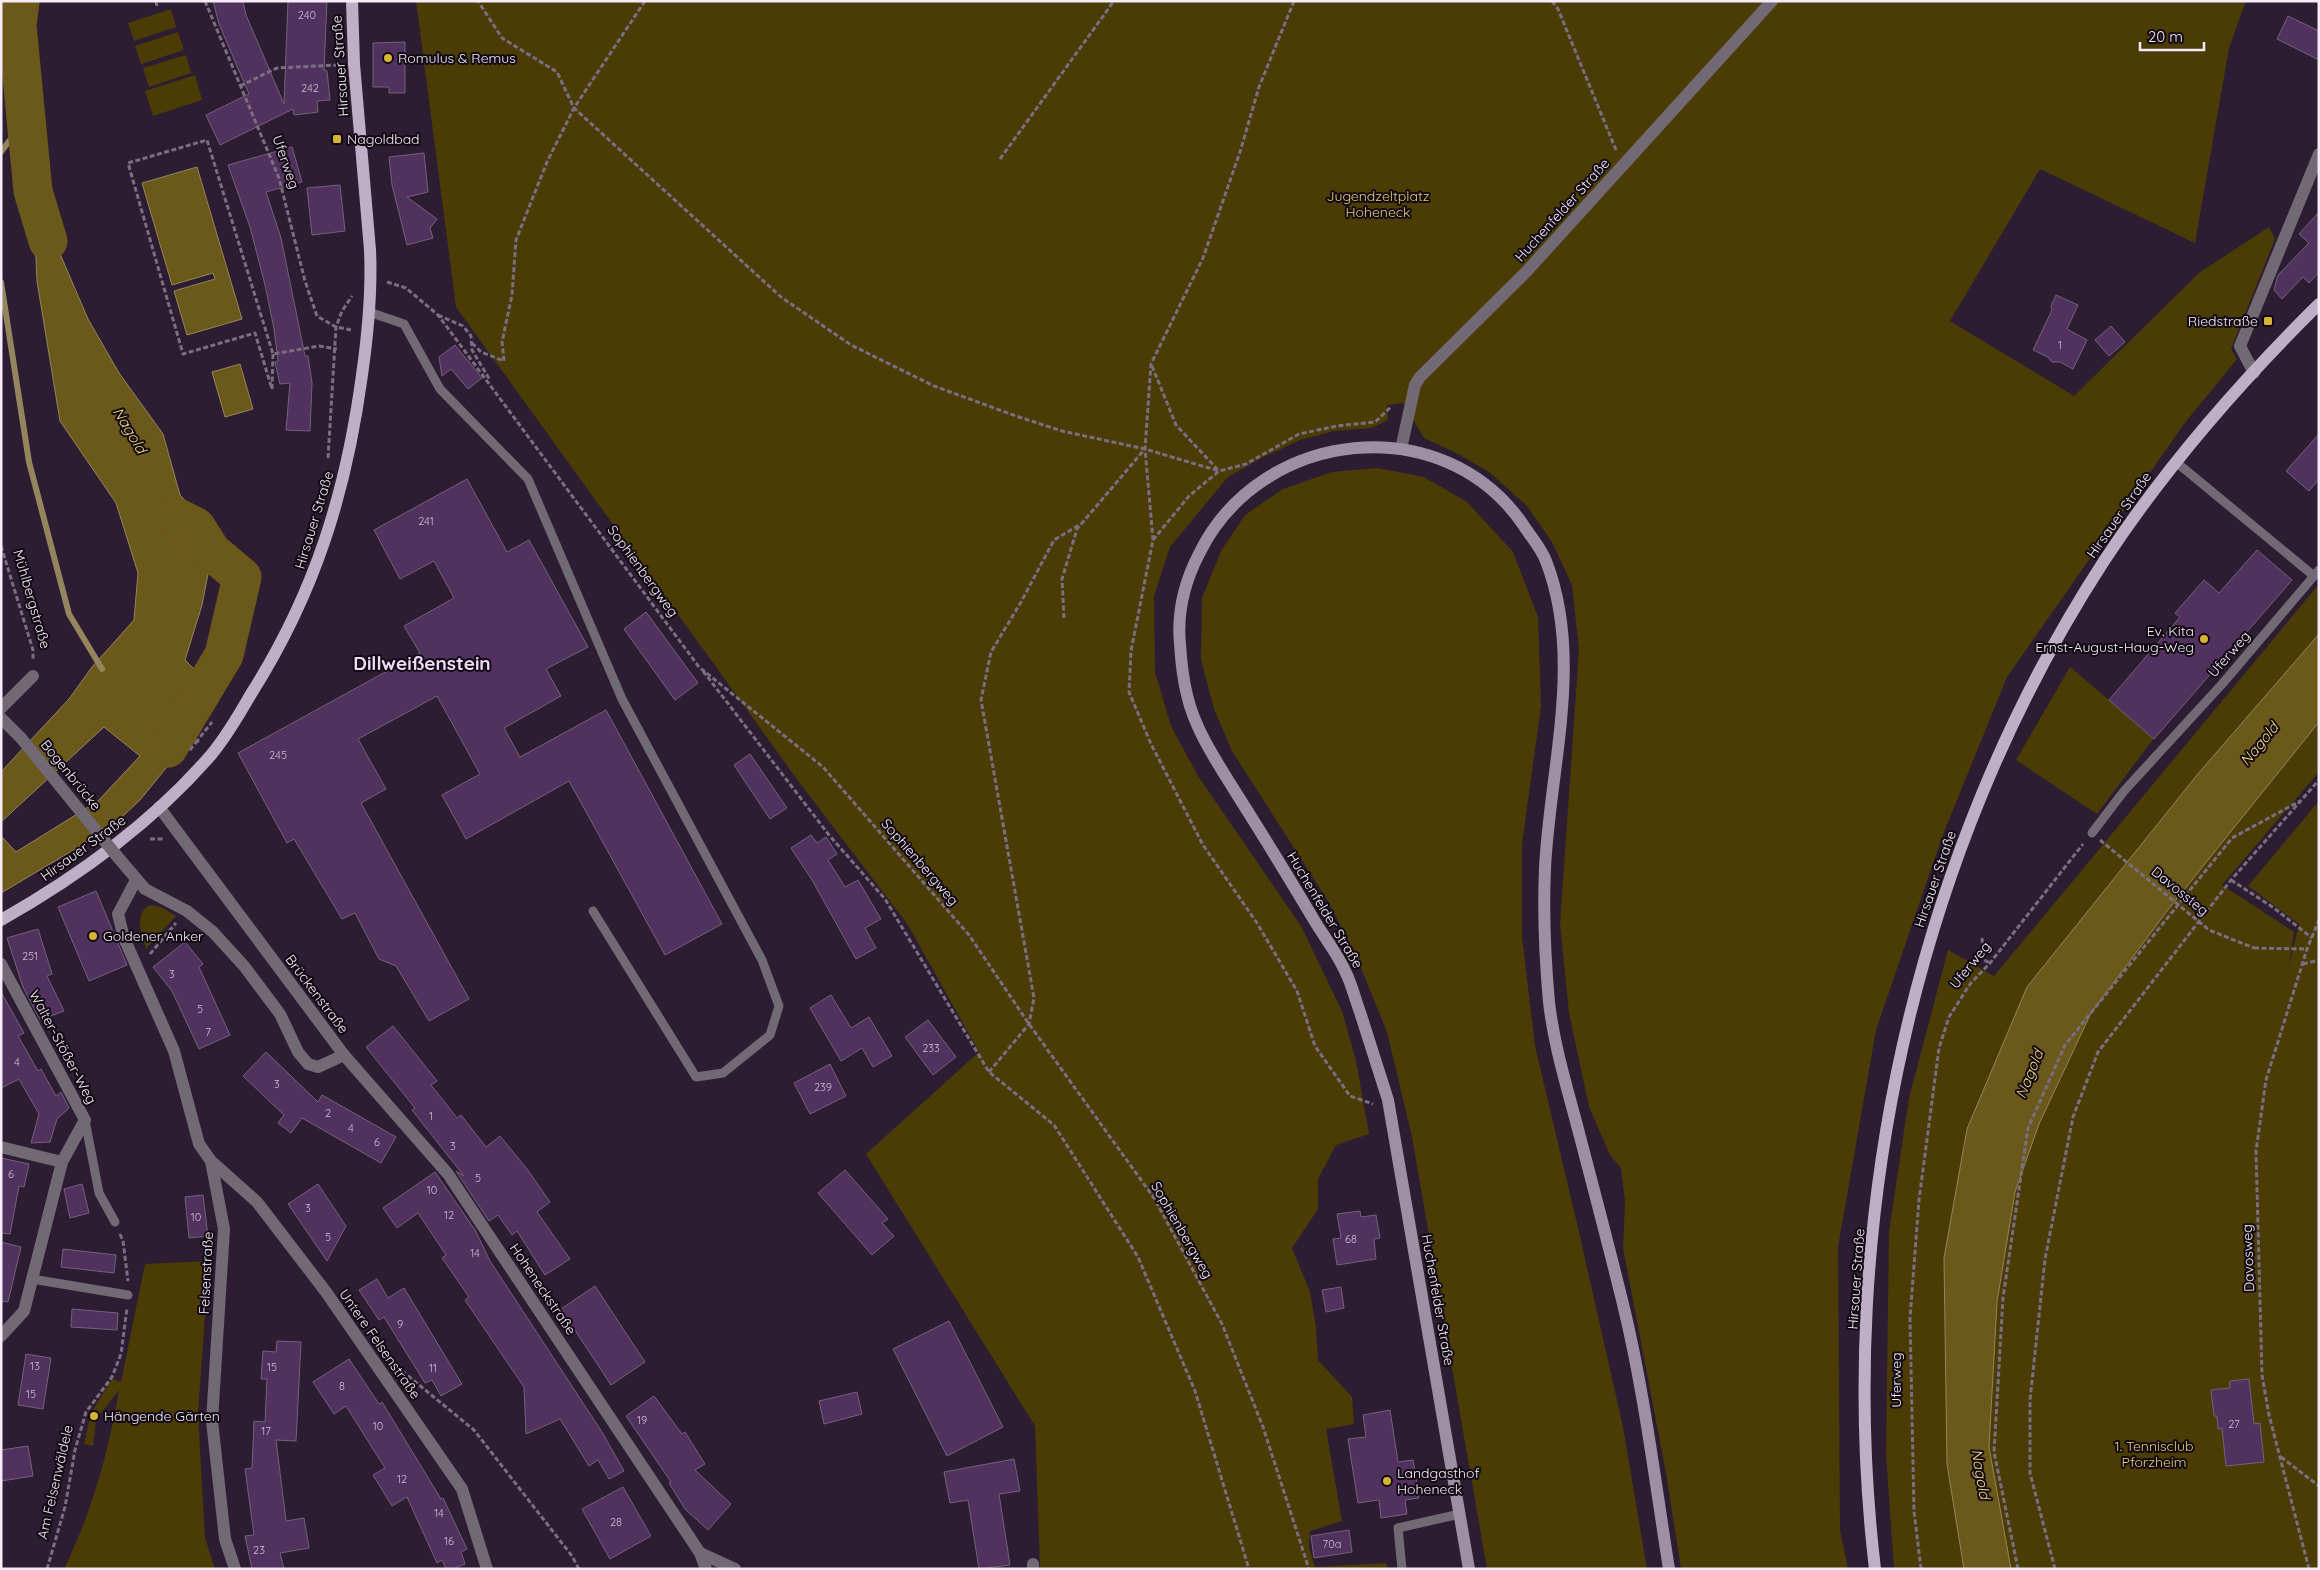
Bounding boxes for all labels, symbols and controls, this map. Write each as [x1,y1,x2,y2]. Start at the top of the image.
house number: 240 [298,8,316,22]
street label: Hirsauer Straße [327,15,353,117]
scale bar [2140,20,2204,52]
text: 20 m [2148,27,2183,46]
place label: Romulus & Remus [398,49,516,67]
marker: Romulus & Remus [382,52,394,64]
house number: 242 [301,81,319,95]
place label: Nagoldbad [347,130,420,148]
street label: Uferweg [268,133,304,191]
marker: Nagoldbad [331,133,343,145]
street label: Huchenfelder Straße [1511,154,1613,265]
park label: Jugendzeltplatz Hoheneck [1327,187,1430,221]
place label: Riedstraße [2188,312,2258,330]
marker: Riedstraße [2262,315,2274,327]
house number: 1 [2058,338,2062,352]
water label: Nagold [109,403,152,458]
street label: Hirsauer Straße [2083,468,2155,562]
street label: Hirsauer Straße [291,469,337,571]
house number: 241 [418,514,434,528]
street label: Sophienbergweg [604,522,682,620]
street label: Mühlbergstraße [9,547,55,651]
place label: Ev. Kita Ernst-August-Haug-Weg [2035,622,2194,656]
street label: Uferweg [2204,627,2254,681]
marker: Ev. Kita Ernst-August-Haug-Weg [2198,633,2210,645]
district label: Dillweißenstein [353,651,491,675]
water label: Nagold [2236,717,2283,770]
street label: Bogenbrücke [37,736,105,814]
house number: 245 [269,748,287,762]
street label: Hirsauer Straße [37,811,129,885]
street label: Sophienbergweg [877,815,963,909]
street label: Hirsauer Straße [1910,828,1960,930]
street label: Huchenfelder Straße [1283,848,1367,972]
street label: Davossteg [2148,862,2212,920]
place label: Goldener Anker [103,927,204,945]
marker: Goldener Anker [87,930,99,942]
street label: Uferweg [1946,938,1994,992]
house number: 251 [22,949,38,963]
street label: Brückenstraße [281,951,353,1037]
house number: 3 [169,967,175,981]
street label: Walter-Stößer-Weg [25,987,101,1107]
house number: 5 [197,1002,203,1016]
house number: 7 [205,1025,211,1039]
house number: 233 [922,1041,940,1055]
water label: Nagold [2011,1045,2048,1101]
house number: 4 [14,1055,20,1069]
house number: 3 [274,1077,280,1091]
house number: 239 [814,1080,832,1094]
house number: 2 [325,1106,331,1120]
house number: 1 [429,1109,433,1123]
house number: 4 [348,1121,354,1135]
house number: 6 [374,1135,380,1149]
house number: 3 [450,1139,456,1153]
house number: 6 [8,1167,14,1181]
house number: 5 [475,1171,481,1185]
street label: Sophienbergweg [1147,1178,1217,1282]
house number: 10 [427,1183,437,1197]
house number: 3 [305,1201,311,1215]
house number: 12 [444,1208,454,1222]
house number: 10 [191,1210,201,1224]
street label: Davosweg [2238,1224,2258,1292]
street label: Hirsauer Straße [1843,1228,1869,1330]
house number: 5 [325,1230,331,1244]
street label: Felsenstraße [195,1231,217,1315]
house number: 68 [1345,1232,1357,1246]
street label: Huchenfelder Straße [1418,1233,1458,1367]
street label: Hoheneckstraße [506,1240,580,1338]
house number: 14 [470,1246,480,1260]
street label: Untere Felsenstraße [335,1285,425,1403]
house number: 9 [397,1317,403,1331]
street label: Uferweg [1887,1352,1905,1408]
house number: 13 [30,1359,40,1373]
house number: 15 [267,1360,277,1374]
house number: 11 [429,1361,437,1375]
house number: 8 [339,1379,345,1393]
house number: 15 [26,1387,36,1401]
place label: Hängende Gärten [104,1407,220,1425]
marker: Hängende Gärten [88,1410,100,1422]
house number: 19 [637,1413,647,1427]
house number: 27 [2228,1417,2240,1431]
house number: 10 [373,1419,383,1433]
street label: Am Felsenwäldele [33,1423,77,1541]
house number: 17 [261,1424,271,1438]
park label: 1. Tennisclub Pforzheim [2115,1437,2193,1471]
water label: Nagold [1967,1447,1995,1502]
place label: Landgasthof Hoheneck [1397,1464,1479,1498]
house number: 12 [397,1472,407,1486]
marker: Landgasthof Hoheneck [1381,1475,1393,1487]
house number: 14 [434,1506,444,1520]
house number: 28 [610,1515,622,1529]
house number: 16 [444,1534,454,1548]
house number: 70a [1323,1537,1341,1551]
house number: 23 [253,1543,265,1557]

